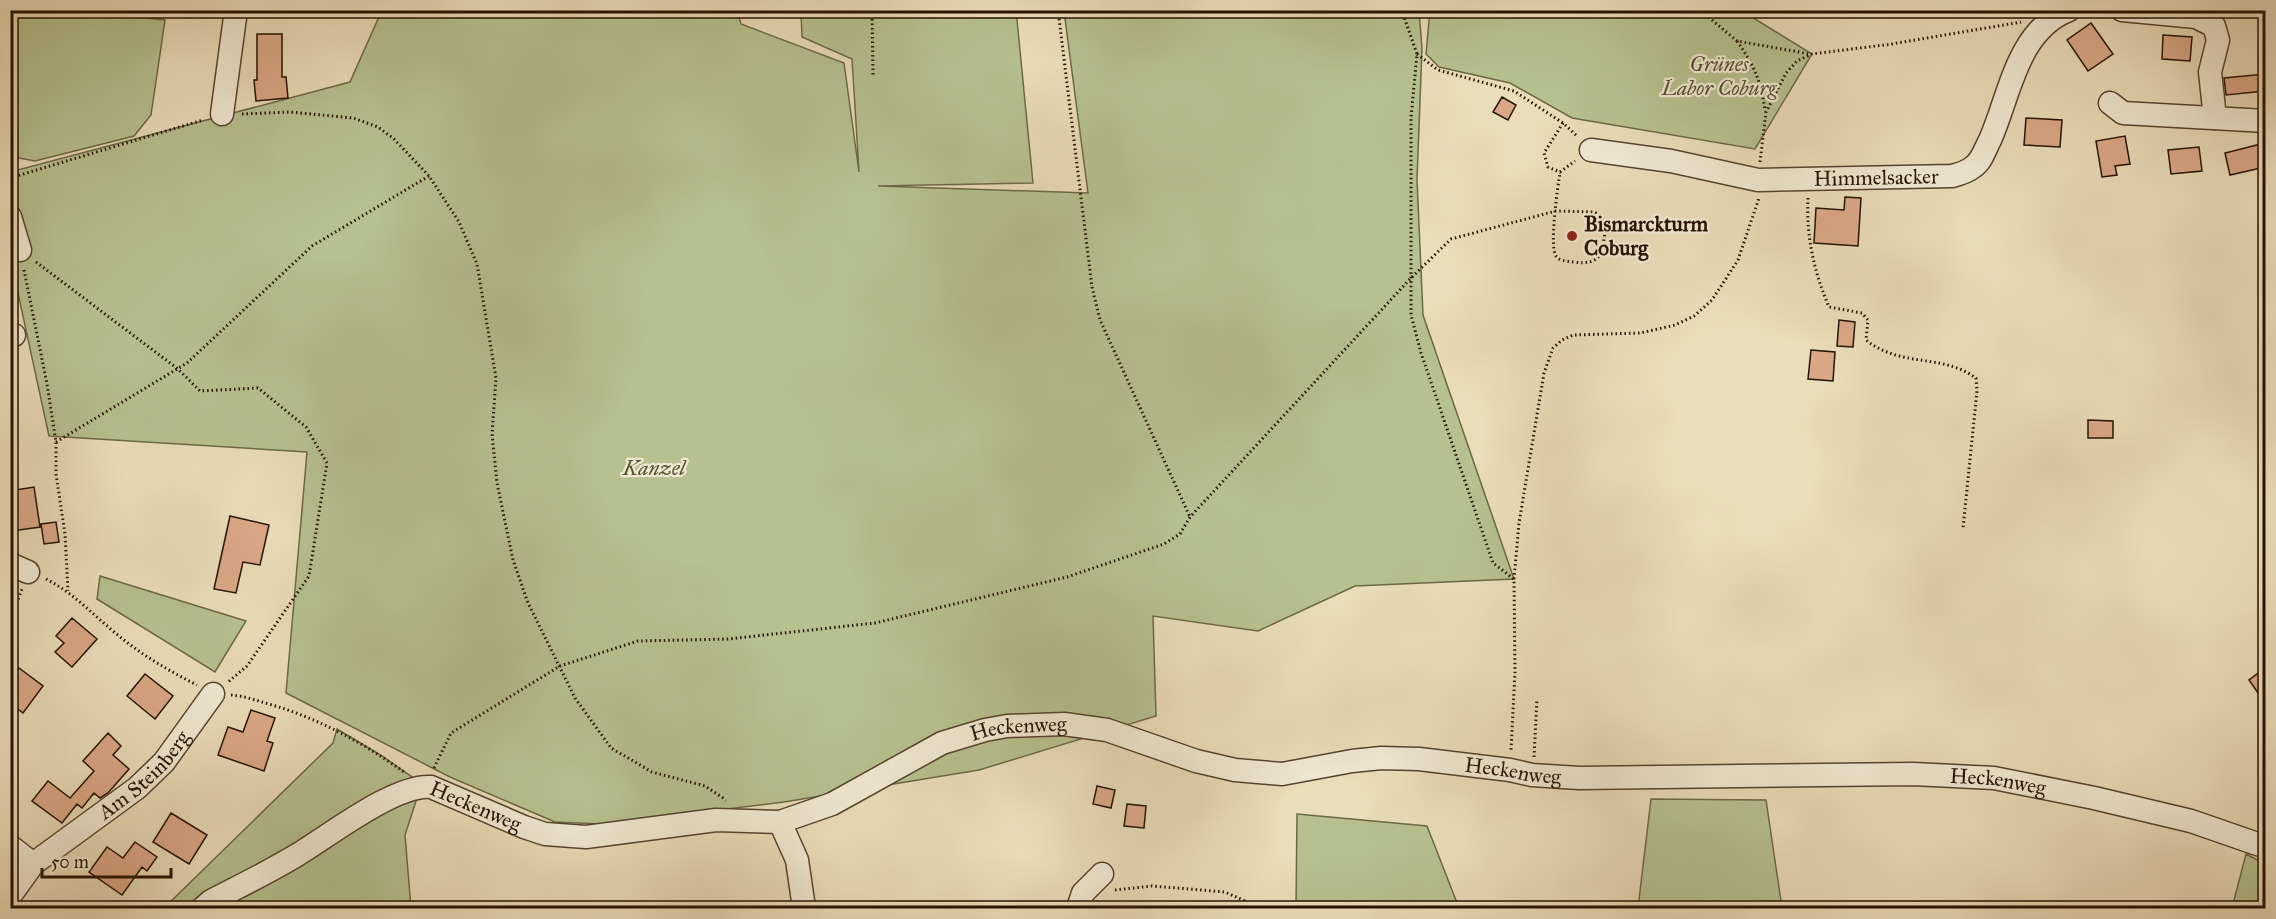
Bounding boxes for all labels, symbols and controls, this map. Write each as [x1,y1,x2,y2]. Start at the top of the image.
park label: Grünes Labor Coburg [1661,51,1777,101]
street label: Himmelsacker [1813,163,1939,192]
place label: Bismarckturm Coburg [1584,211,1709,261]
marker: Bismarckturm Coburg [1565,229,1579,243]
park label: Kanzel [622,455,687,481]
street label: Heckenweg [967,711,1067,747]
street label: Am Steinberg [92,725,196,826]
street label: Heckenweg [1463,752,1562,790]
street label: Heckenweg [1949,763,2049,801]
street label: Heckenweg [426,775,526,837]
scale bar [42,841,171,879]
text: 50 m [51,851,89,873]

